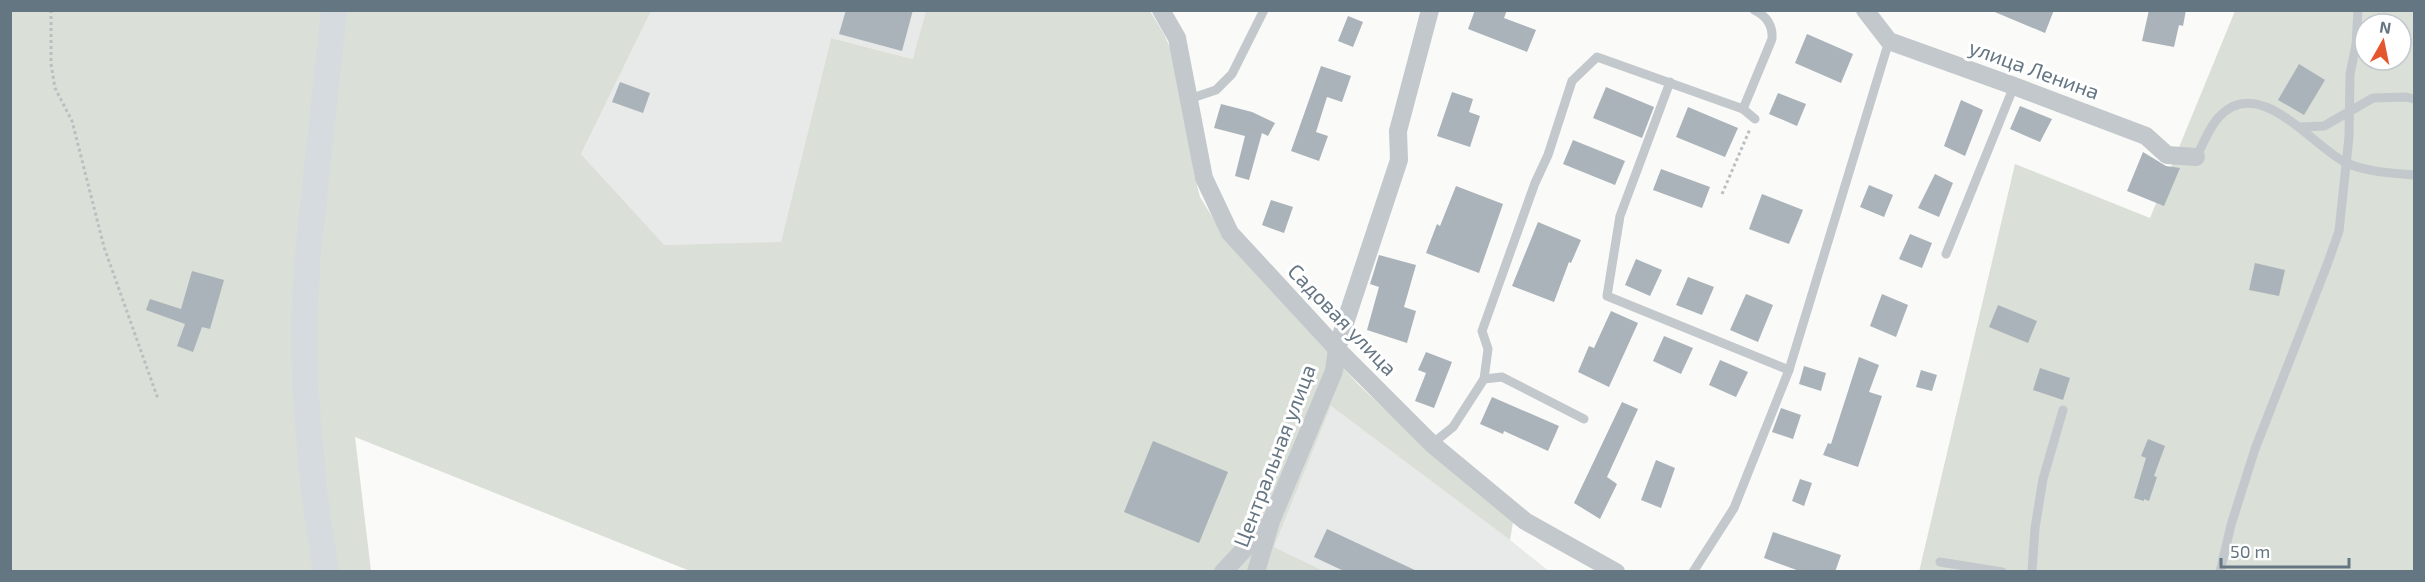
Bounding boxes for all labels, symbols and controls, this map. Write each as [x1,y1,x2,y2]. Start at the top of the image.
north arrow [2353,12,2413,72]
text: N [2378,16,2393,37]
street label: улица Ленина [1966,33,2103,105]
street label: Садовая улица [1283,258,1403,381]
street label: Центральная улица [1227,361,1321,551]
scale bar [2221,531,2348,569]
text: 50 m [2230,540,2270,562]

